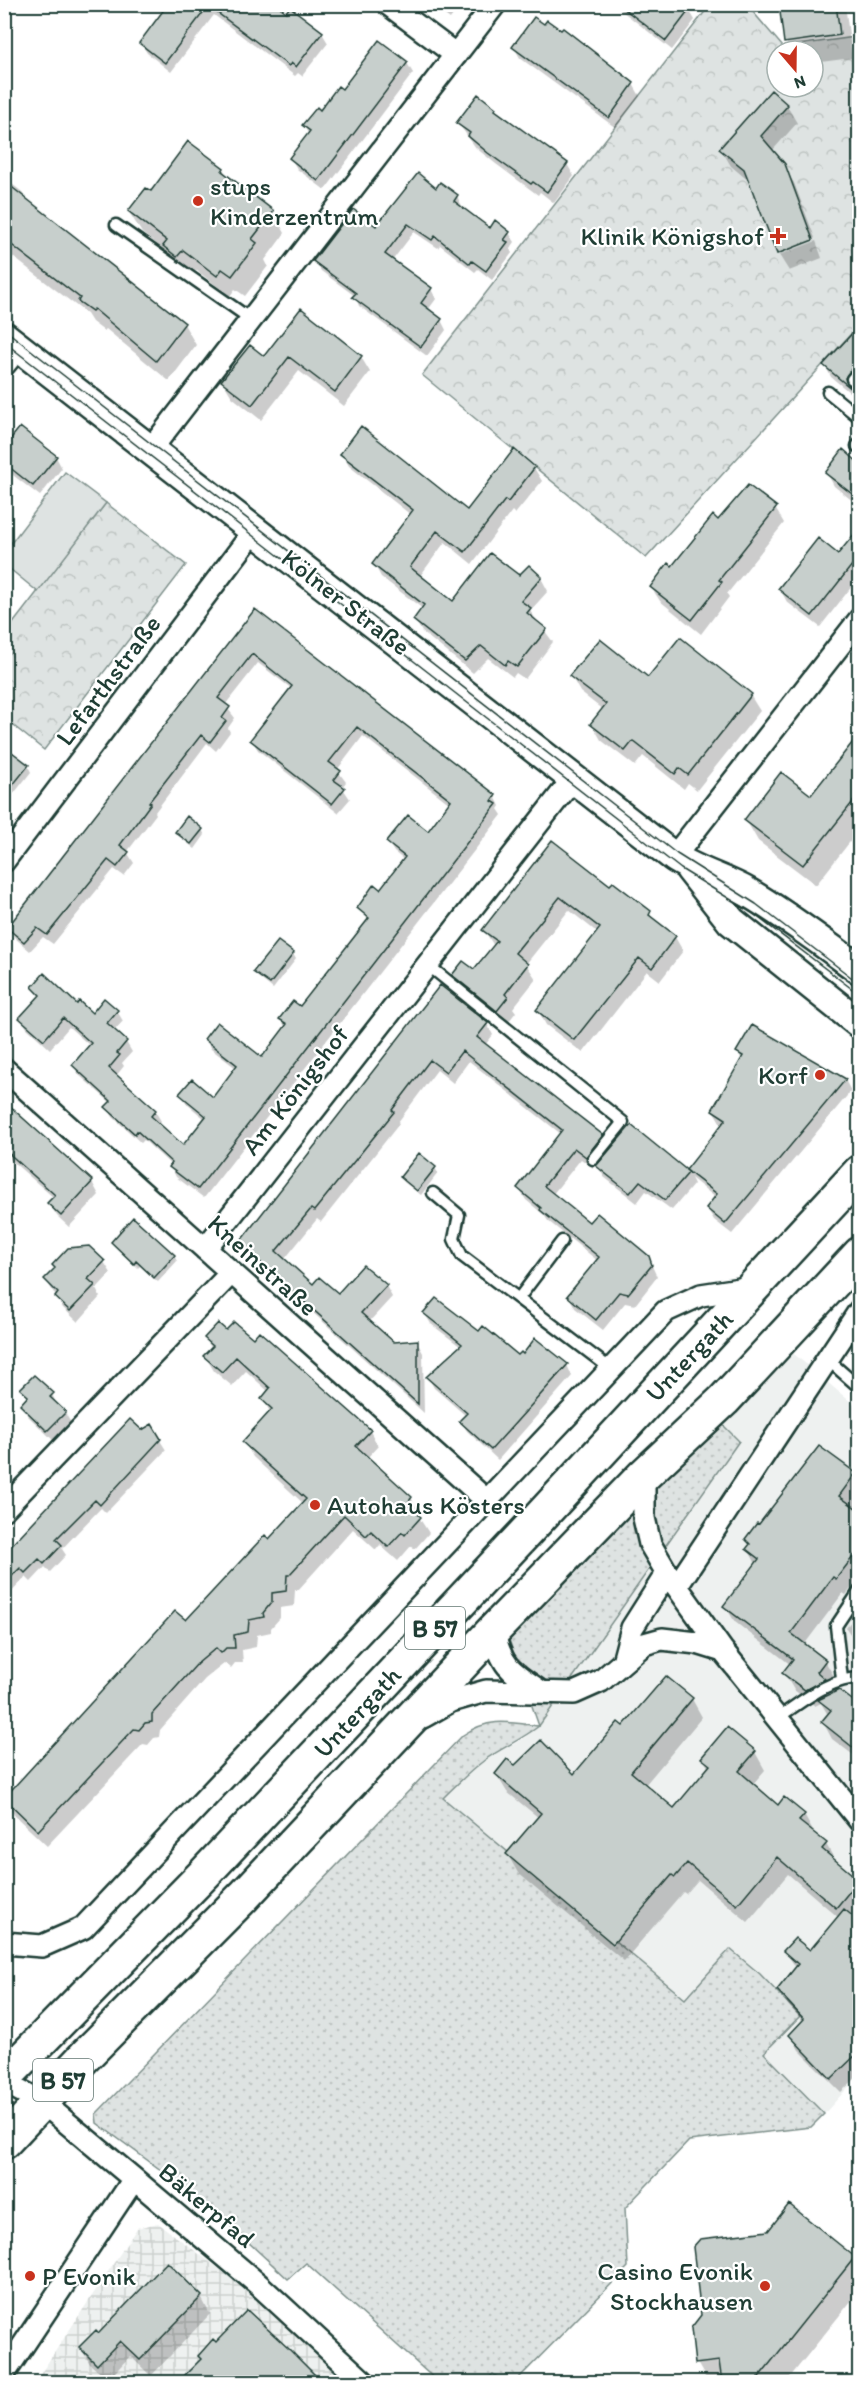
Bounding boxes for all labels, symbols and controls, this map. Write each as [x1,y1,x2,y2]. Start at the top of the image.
north arrow [765,39,825,99]
text: N [792,72,808,93]
place label: stups Kinderzentrum [210,170,378,232]
marker: stups Kinderzentrum [191,194,205,208]
place label: Klinik Königshof [580,220,764,252]
marker: Klinik Königshof [769,227,787,245]
street label: Kölner Straße [275,542,417,662]
street label: Lefarthstraße [49,608,167,752]
street label: Am Königshof [234,1019,356,1161]
place label: Korf [758,1059,808,1091]
marker: Korf [813,1068,827,1082]
street label: Kneinstraße [201,1207,325,1323]
street label: Untergath [638,1303,740,1409]
place label: Autohaus Kösters [327,1489,525,1521]
marker: Autohaus Kösters [308,1498,322,1512]
road number: B 57 [405,1607,465,1649]
street label: Untergath [306,1659,408,1765]
road number: B 57 [33,2059,93,2101]
street label: Bäkerpfad [152,2155,262,2255]
place label: Casino Evonik Stockhausen [597,2255,753,2317]
place label: P Evonik [42,2260,136,2292]
marker: P Evonik [23,2269,37,2283]
marker: Casino Evonik Stockhausen [758,2279,772,2293]

